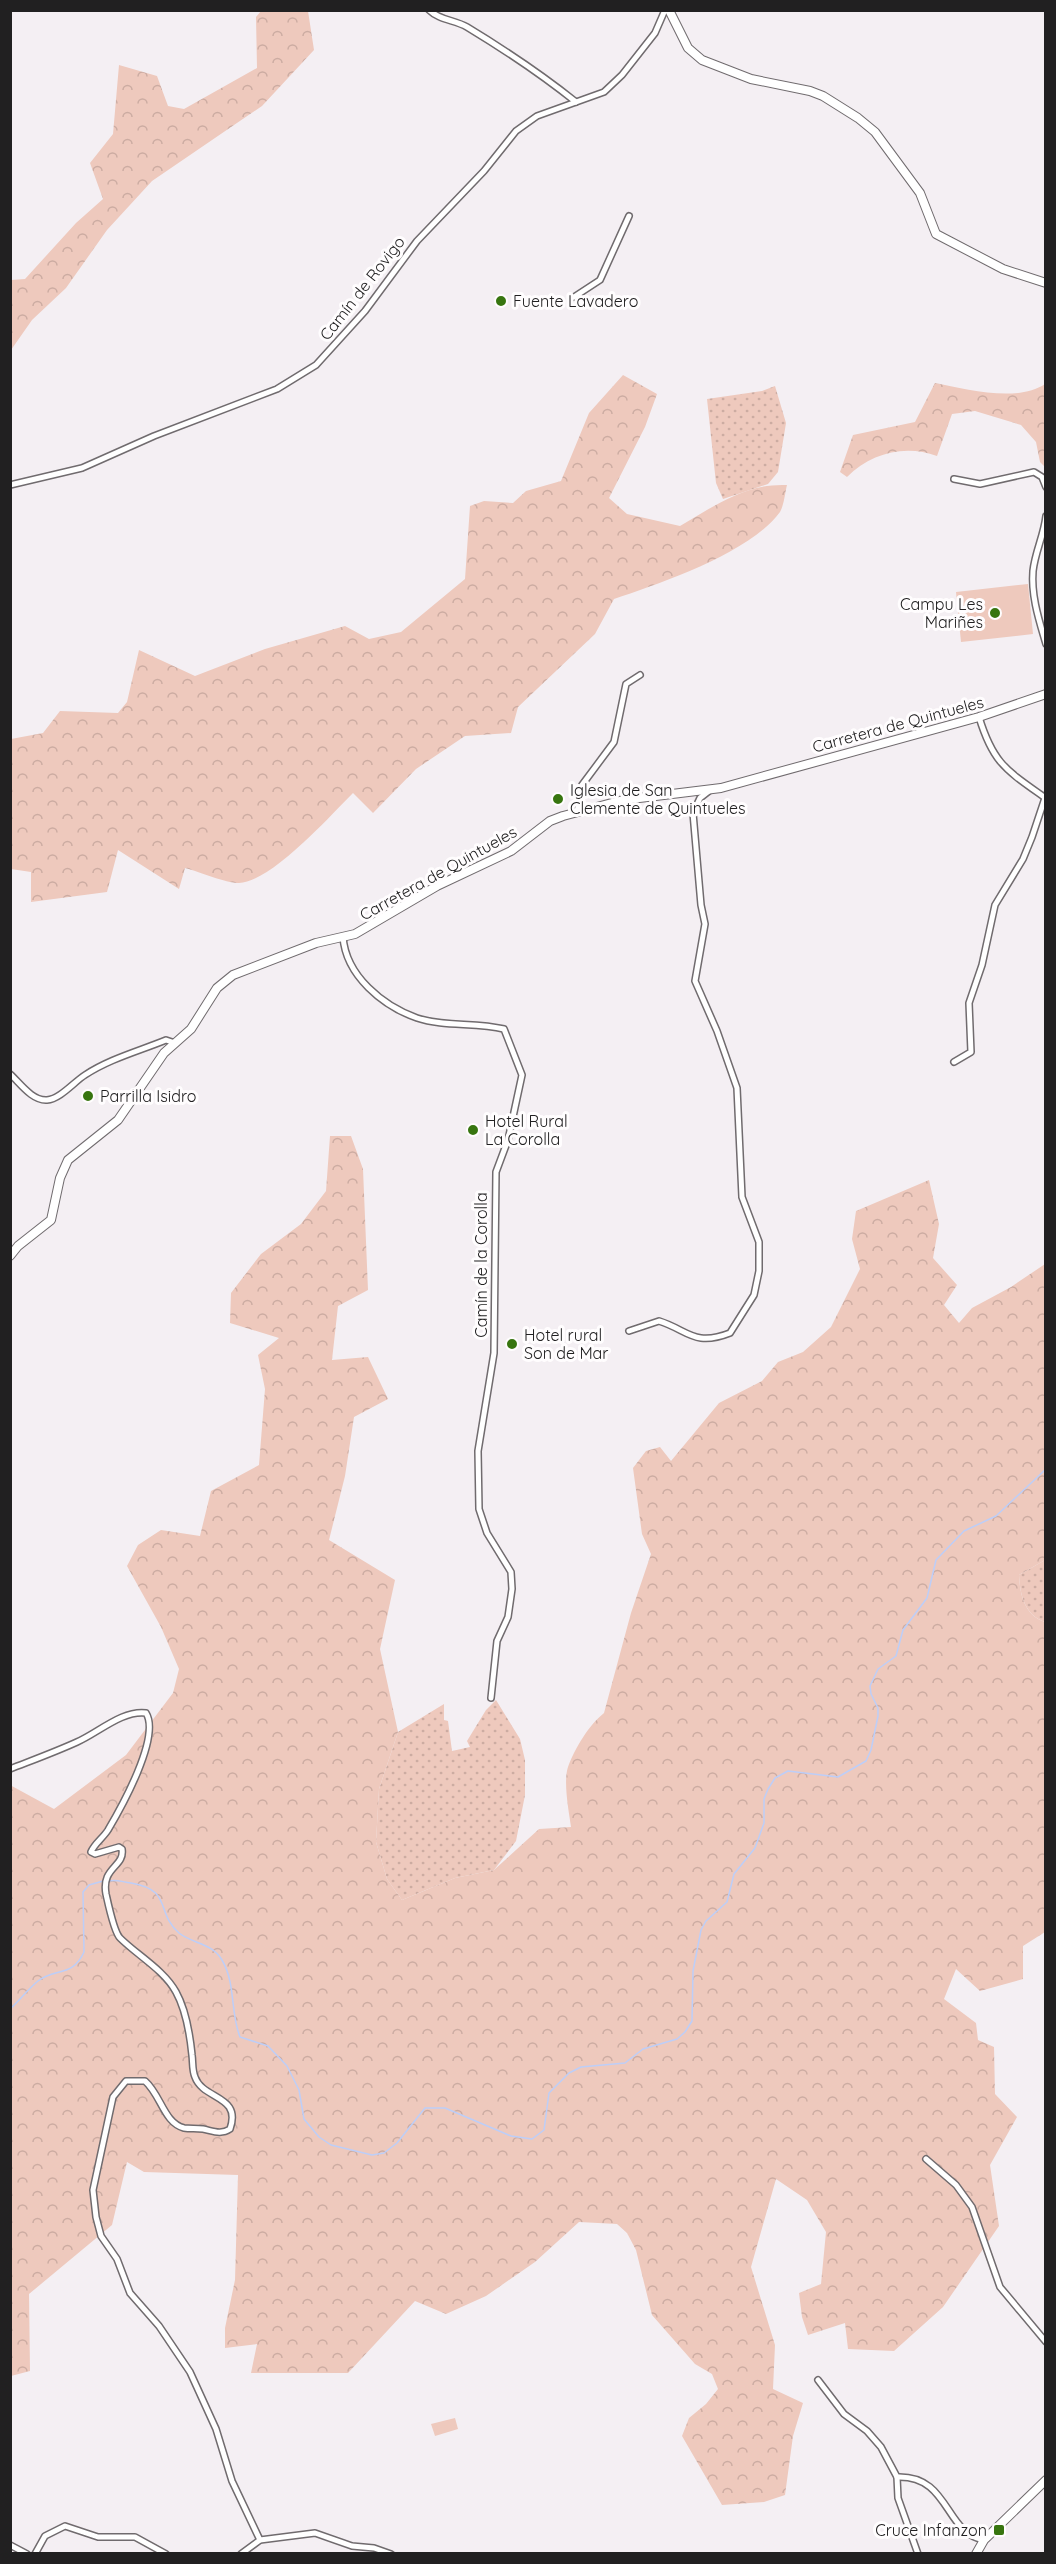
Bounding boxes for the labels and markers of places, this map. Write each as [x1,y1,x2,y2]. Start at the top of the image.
place label: Fuente Lavadero [513,291,638,311]
marker: Fuente Lavadero [494,294,508,308]
place label: Campu Les Mariñes [900,594,983,632]
marker: Campu Les Mariñes [988,606,1002,620]
place label: Iglesia de San Clemente de Quintueles [570,780,746,818]
marker: Iglesia de San Clemente de Quintueles [551,792,565,806]
place label: Parrilla Isidro [100,1086,196,1106]
marker: Parrilla Isidro [81,1089,95,1103]
place label: Hotel Rural La Corolla [485,1111,568,1149]
marker: Hotel Rural La Corolla [466,1123,480,1137]
place label: Hotel rural Son de Mar [524,1325,608,1363]
marker: Hotel rural Son de Mar [505,1337,519,1351]
place label: Cruce Infanzon [875,2520,987,2540]
marker: Cruce Infanzon [992,2523,1006,2537]

